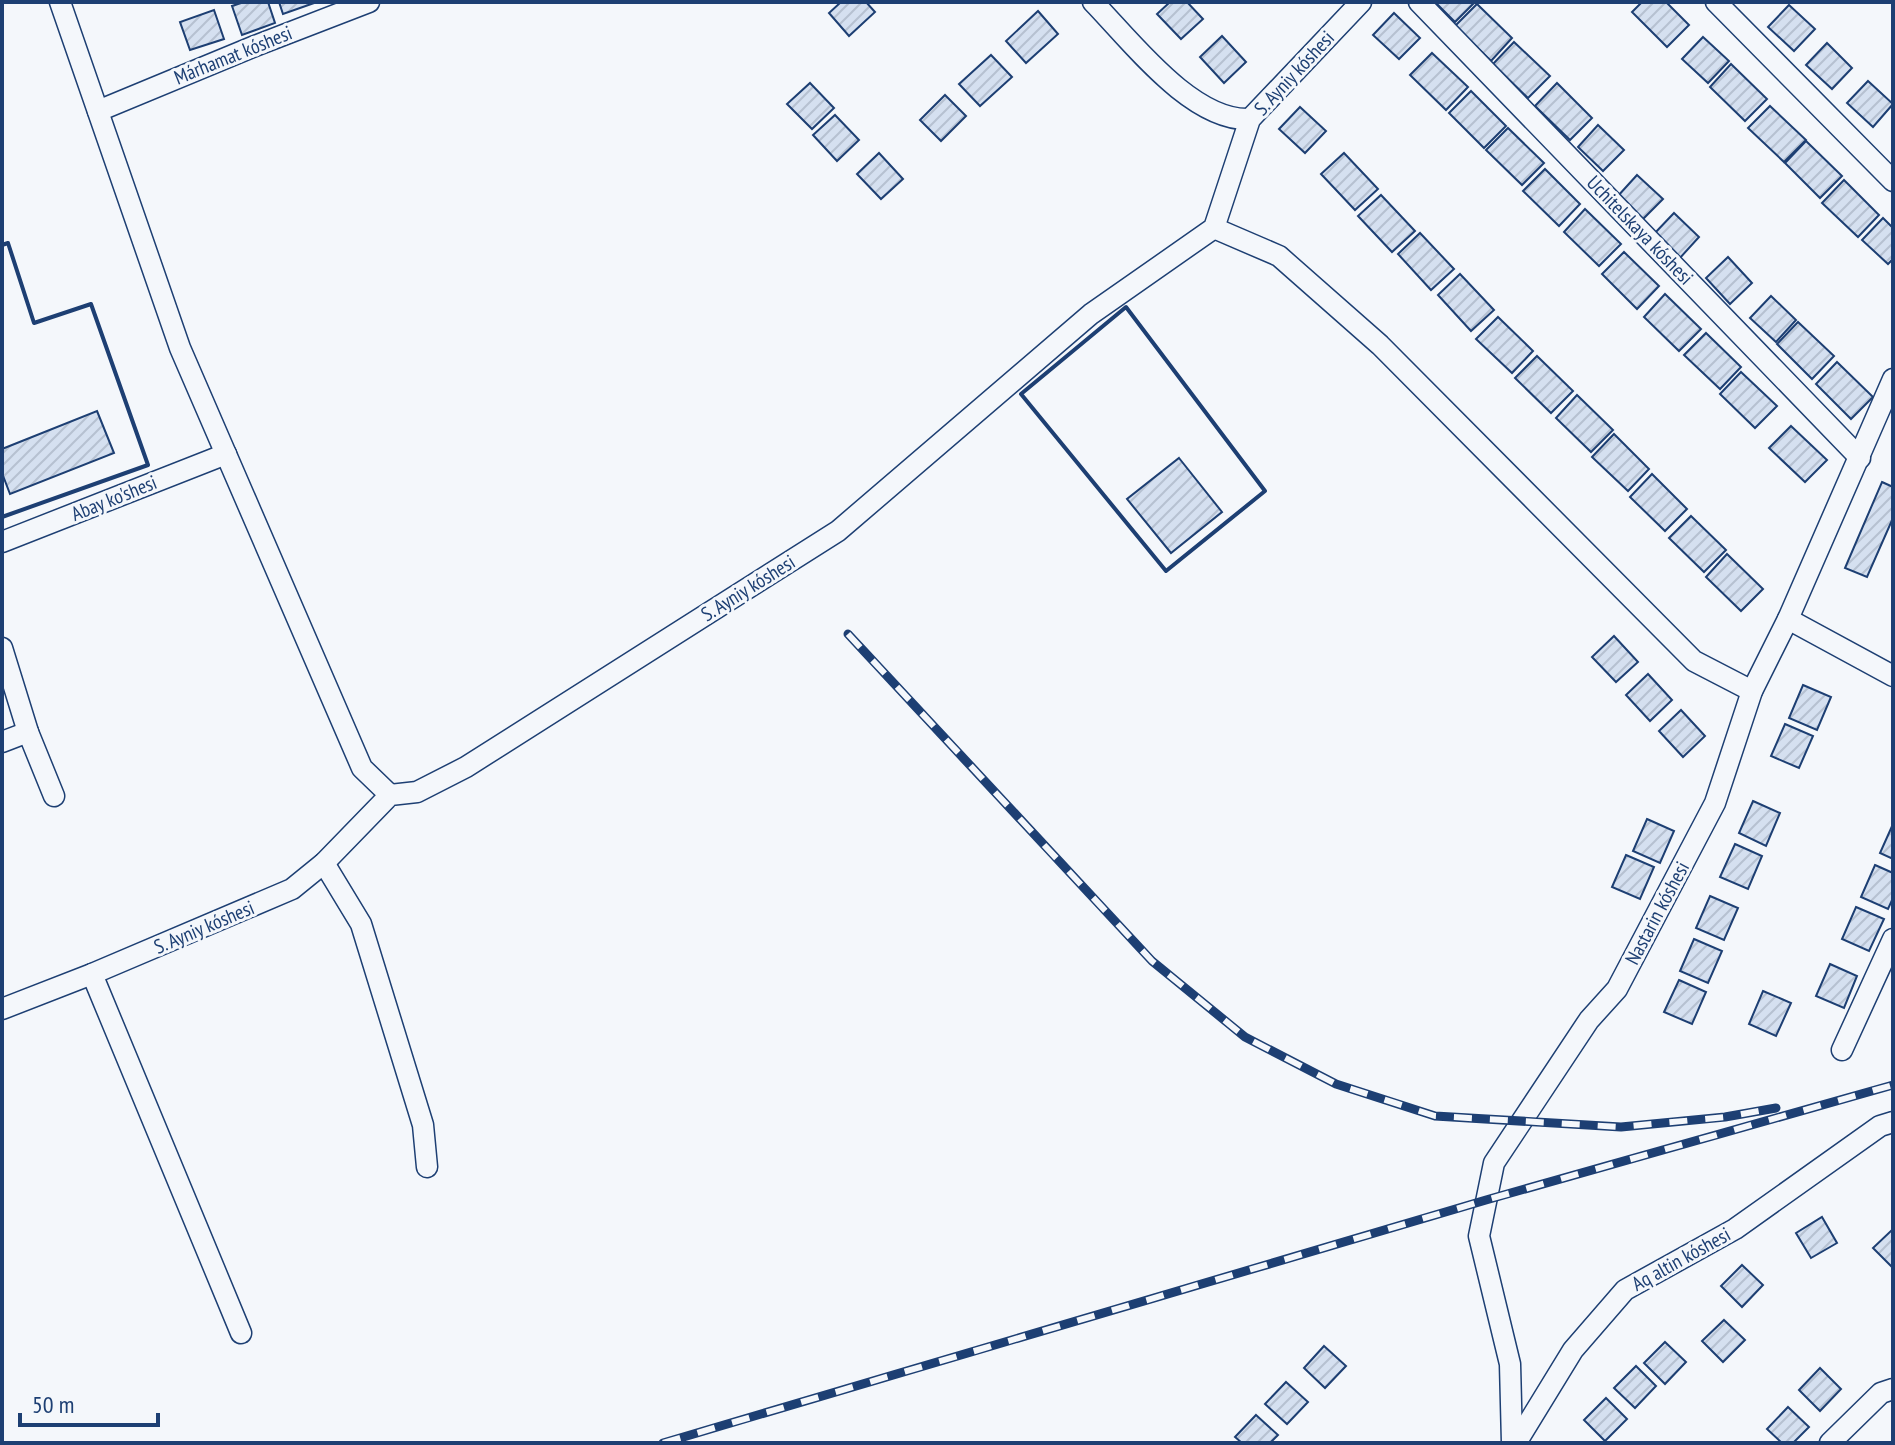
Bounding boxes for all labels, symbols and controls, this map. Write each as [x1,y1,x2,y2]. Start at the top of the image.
street label: Márhamat kóshesi [170,20,296,90]
street label: S. Ayniy kóshesi [1248,25,1340,121]
street label: Uchitelskaya kóshesi [1581,170,1699,290]
street label: Abay ko'shesi [67,469,161,527]
street label: S. Ayniy kóshesi [696,549,800,627]
street label: Nastarin kóshesi [1619,857,1695,969]
street label: S. Ayniy kóshesi [150,894,258,960]
street label: Aq altin kóshesi [1627,1221,1735,1297]
scale bar [20,1377,158,1427]
text: 50 m [32,1389,74,1420]

